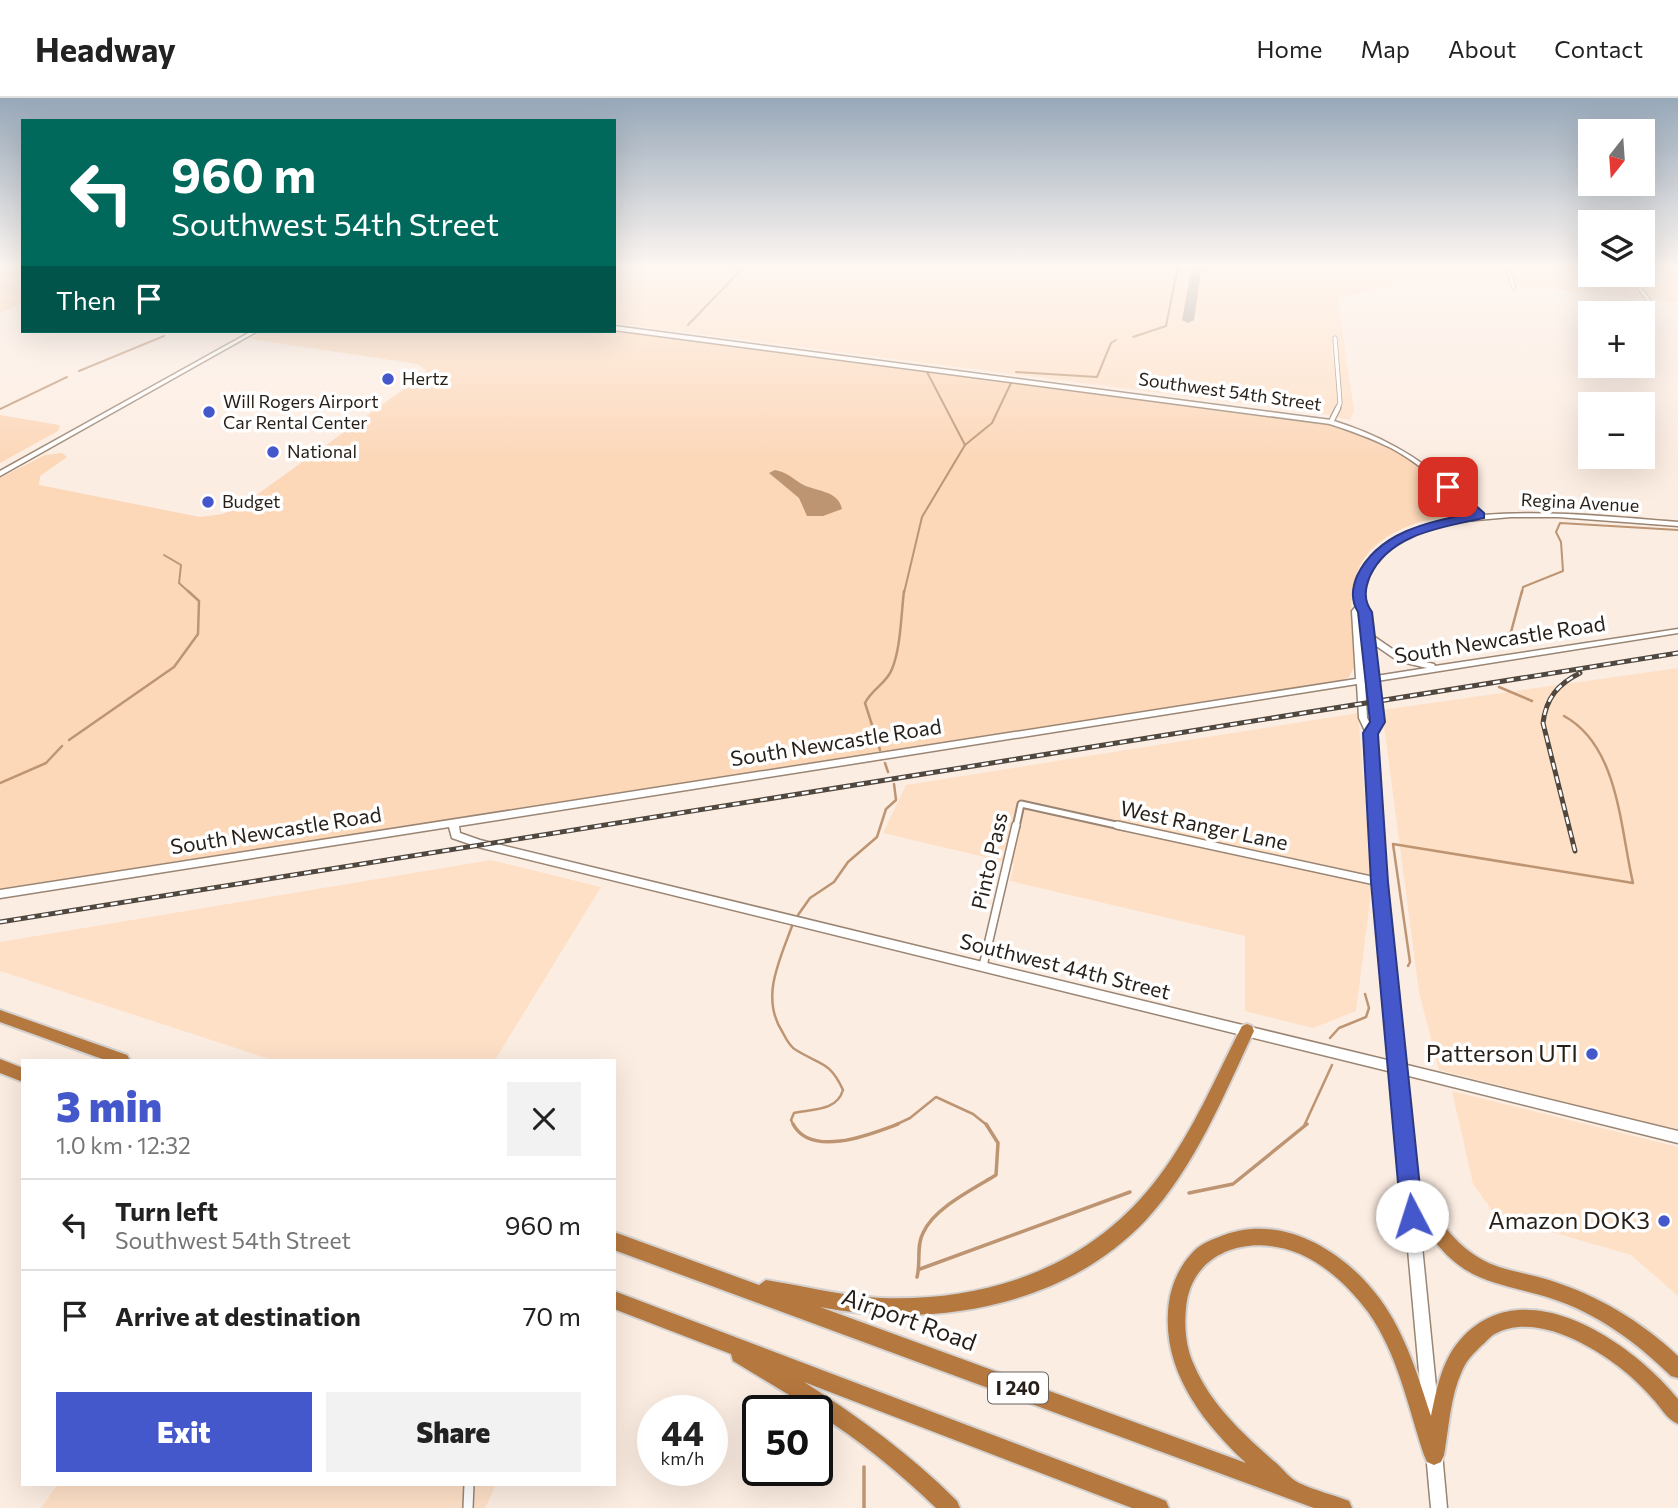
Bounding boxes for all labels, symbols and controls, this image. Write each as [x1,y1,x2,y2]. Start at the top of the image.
text: Headway [35,28,176,69]
text: Home [1257,34,1323,63]
text: Map [1361,34,1410,63]
text: About [1448,34,1516,63]
text: Contact [1554,34,1643,63]
north arrow [1578,119,1656,196]
map controls [1578,119,1655,469]
text: 960 m [171,143,316,203]
icon: left [56,147,147,238]
text: Southwest 54th Street [171,203,499,243]
button: layers [1578,210,1655,287]
icon: arrive [130,280,168,318]
text: Then [56,284,116,315]
button: + [1578,301,1655,378]
place label: Hertz [402,367,449,389]
street label: Southwest 54th Street [1137,367,1323,415]
marker: Hertz [380,371,396,387]
place label: Will Rogers Airport Car Rental Center [223,390,379,433]
button: − [1578,392,1655,469]
marker: Will Rogers Airport Car Rental Center [201,404,217,420]
place label: National [287,440,357,462]
marker: National [265,444,281,460]
pin [1418,457,1478,517]
icon: arrive [1429,468,1467,506]
street label: Regina Avenue [1520,488,1640,516]
place label: Budget [222,490,280,512]
marker: Budget [200,494,216,510]
street label: South Newcastle Road [1392,609,1607,668]
street label: South Newcastle Road [728,712,943,771]
street label: West Ranger Lane [1118,795,1291,855]
street label: South Newcastle Road [168,800,383,859]
street label: Pinto Pass [965,810,1012,912]
street label: Southwest 44th Street [958,927,1173,1004]
place label: Patterson UTI [1426,1038,1578,1067]
marker: Patterson UTI [1584,1046,1600,1062]
text: 3 min [56,1079,162,1131]
button: close [507,1082,581,1156]
text: 1.0 km · 12:32 [56,1131,191,1159]
position arrow [1375,1179,1449,1253]
text: Turn left [115,1195,218,1226]
place label: Amazon DOK3 [1488,1205,1650,1234]
icon: left [56,1206,94,1244]
text: 960 m [505,1209,581,1240]
marker: Amazon DOK3 [1656,1213,1672,1229]
text: Southwest 54th Street [115,1226,351,1254]
street label: Airport Road [838,1281,981,1356]
icon: arrive [56,1297,94,1335]
text: Arrive at destination [115,1300,361,1331]
text: 70 m [523,1300,581,1331]
road number: I 240 [988,1372,1048,1404]
button: Exit [56,1392,312,1472]
button: Share [326,1392,581,1472]
speed limit sign: 50 [742,1395,833,1486]
text: 44 [661,1410,704,1453]
text: km/h [661,1447,704,1469]

